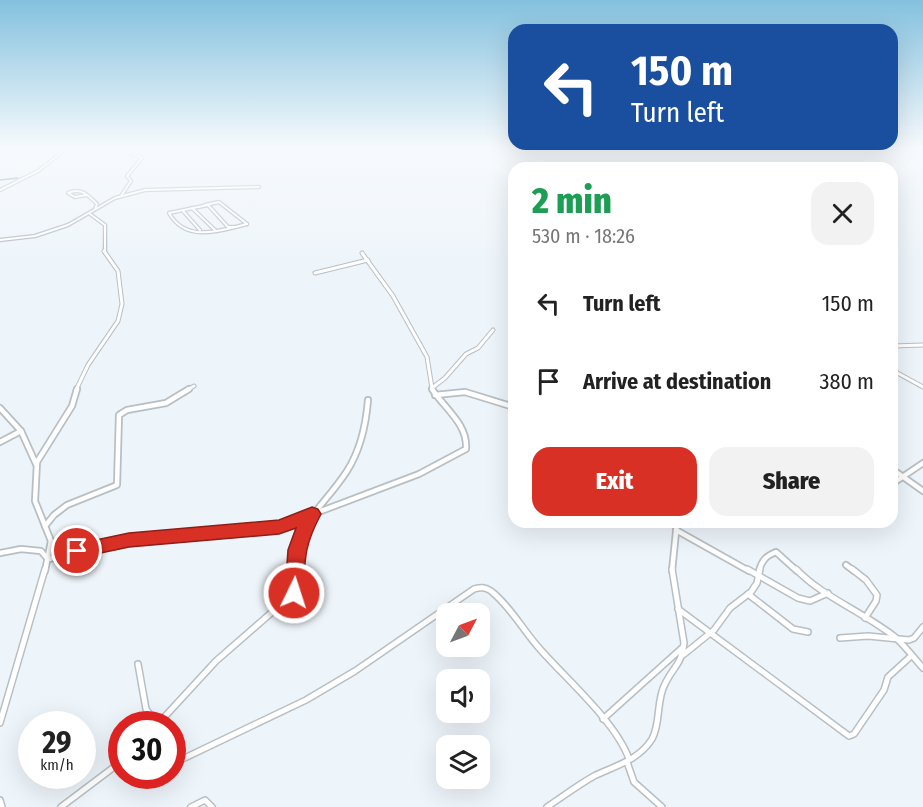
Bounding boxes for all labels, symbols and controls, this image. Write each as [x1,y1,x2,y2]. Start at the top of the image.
text: 150 m [631,46,733,96]
icon: left [532,48,610,126]
text: Turn left [631,97,724,129]
text: 2 min [532,179,612,223]
button: close [811,182,874,245]
text: 530 m · 18:26 [532,224,635,248]
icon: left [532,287,565,320]
text: Turn left [583,290,661,317]
text: 150 m [822,290,874,317]
icon: arrive [532,365,565,398]
text: Arrive at destination [583,368,771,395]
text: 380 m [820,368,874,395]
button: Exit [532,447,697,516]
button: Share [709,447,874,516]
pin [51,525,102,576]
icon: arrive [60,534,93,567]
position arrow [262,561,326,625]
north arrow [436,603,490,657]
map controls [436,603,490,789]
button: sound [436,669,490,723]
speed limit sign: 30 [108,711,186,789]
text: 29 [42,725,72,761]
button: layers [436,735,490,789]
text: km/h [40,756,74,774]

